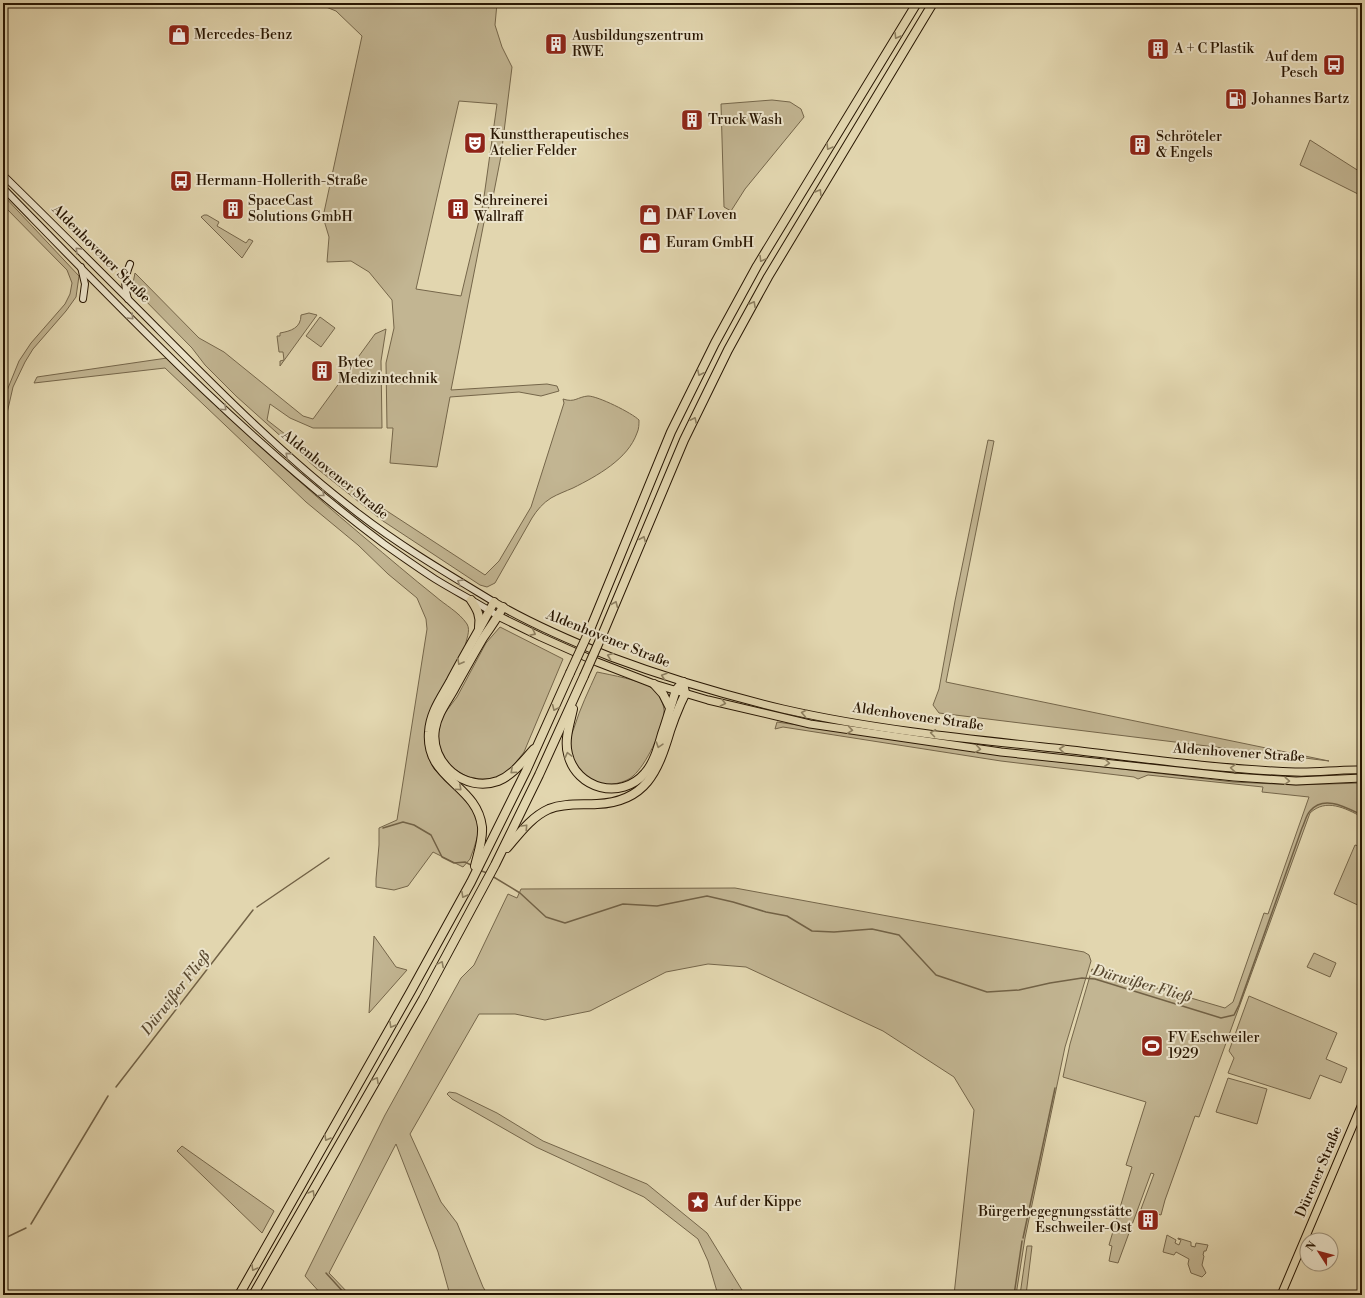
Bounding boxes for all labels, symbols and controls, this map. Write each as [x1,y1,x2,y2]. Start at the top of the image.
shop icon: Mercedes-Benz [166,22,192,48]
place label: Mercedes-Benz [194,26,292,44]
place label: Ausbildungszentrum RWE [571,27,704,61]
building icon: Ausbildungszentrum RWE [543,31,569,57]
one-way arrow [894,32,901,39]
building icon: A + C Plastik [1145,36,1171,62]
place label: A + C Plastik [1173,40,1255,58]
place label: Auf dem Pesch [1264,48,1319,82]
bus stop icon: Auf dem Pesch [1321,52,1347,78]
fuel station icon: Johannes Bartz [1223,86,1249,112]
place label: Johannes Bartz [1251,90,1349,108]
building icon: Truck Wash [679,107,705,133]
place label: Truck Wash [708,111,783,129]
place label: Kunsttherapeutisches Atelier Felder [489,126,629,160]
place label: Schröteler & Engels [1156,128,1222,162]
theatre icon: Kunsttherapeutisches Atelier Felder [462,130,488,156]
building icon: Schröteler & Engels [1127,132,1153,158]
one-way arrow [826,143,834,150]
bus stop icon: Hermann-Hollerith-Straße [168,168,194,194]
place label: Hermann-Hollerith-Straße [196,172,368,190]
one-way arrow [814,189,822,196]
place label: SpaceCast Solutions GmbH [248,192,353,226]
place label: Schreinerei Wallraff [473,192,548,226]
building icon: SpaceCast Solutions GmbH [220,196,246,222]
building icon: Schreinerei Wallraff [445,196,471,222]
street label: Aldenhovener Straße [47,200,154,307]
shop icon: DAF Loven [637,202,663,228]
place label: DAF Loven [666,206,738,224]
shop icon: Euram GmbH [637,230,663,256]
place label: Euram GmbH [666,234,754,252]
one-way arrow [75,247,83,254]
one-way arrow [759,254,766,261]
one-way arrow [748,301,756,308]
one-way arrow [126,312,134,320]
place label: Bytec Medizintechnik [337,354,438,388]
building icon: Bytec Medizintechnik [309,358,335,384]
one-way arrow [697,369,705,376]
one-way arrow [220,403,227,410]
one-way arrow [689,417,697,424]
street label: Aldenhovener Straße [277,426,392,524]
one-way arrow [285,453,293,460]
one-way arrow [317,490,324,497]
one-way arrow [638,536,646,543]
one-way arrow [457,579,464,586]
one-way arrow [611,601,619,608]
street label: Aldenhovener Straße [542,606,673,672]
one-way arrow [529,628,536,636]
one-way arrow [606,653,613,661]
one-way arrow [458,658,465,665]
one-way arrow [661,672,668,681]
one-way arrow [719,698,726,707]
street label: Aldenhovener Straße [850,699,985,735]
one-way arrow [552,703,560,711]
one-way arrow [801,709,807,717]
one-way arrow [847,725,853,734]
one-way arrow [930,729,936,738]
street label: Aldenhovener Straße [1171,739,1306,767]
one-way arrow [655,741,663,748]
one-way arrow [975,744,981,753]
one-way arrow [1059,745,1065,754]
one-way arrow [565,752,573,758]
one-way arrow [1104,759,1110,768]
one-way arrow [1230,764,1236,773]
one-way arrow [510,766,518,773]
one-way arrow [1284,776,1290,785]
one-way arrow [454,783,462,791]
one-way arrow [521,824,528,832]
one-way arrow [461,890,468,898]
water label: Dürwißer Fließ [137,947,215,1040]
one-way arrow [437,961,444,968]
water label: Dürwißer Fließ [1089,961,1194,1007]
one-way arrow [389,1021,396,1028]
place label: FV Eschweiler 1929 [1168,1029,1260,1063]
sports icon: FV Eschweiler 1929 [1139,1033,1165,1059]
one-way arrow [372,1077,379,1084]
street label: Dürener Straße [1292,1124,1346,1220]
one-way arrow [325,1134,332,1141]
place icon: Auf der Kippe [685,1189,711,1215]
one-way arrow [307,1190,314,1197]
place label: Auf der Kippe [713,1193,801,1211]
place label: Bürgerbegegnungsstätte Eschweiler-Ost [977,1203,1132,1237]
building icon: Bürgerbegegnungsstätte Eschweiler-Ost [1135,1207,1161,1233]
north arrow [1299,1232,1339,1272]
text: N [1303,1239,1320,1254]
one-way arrow [252,1263,259,1271]

